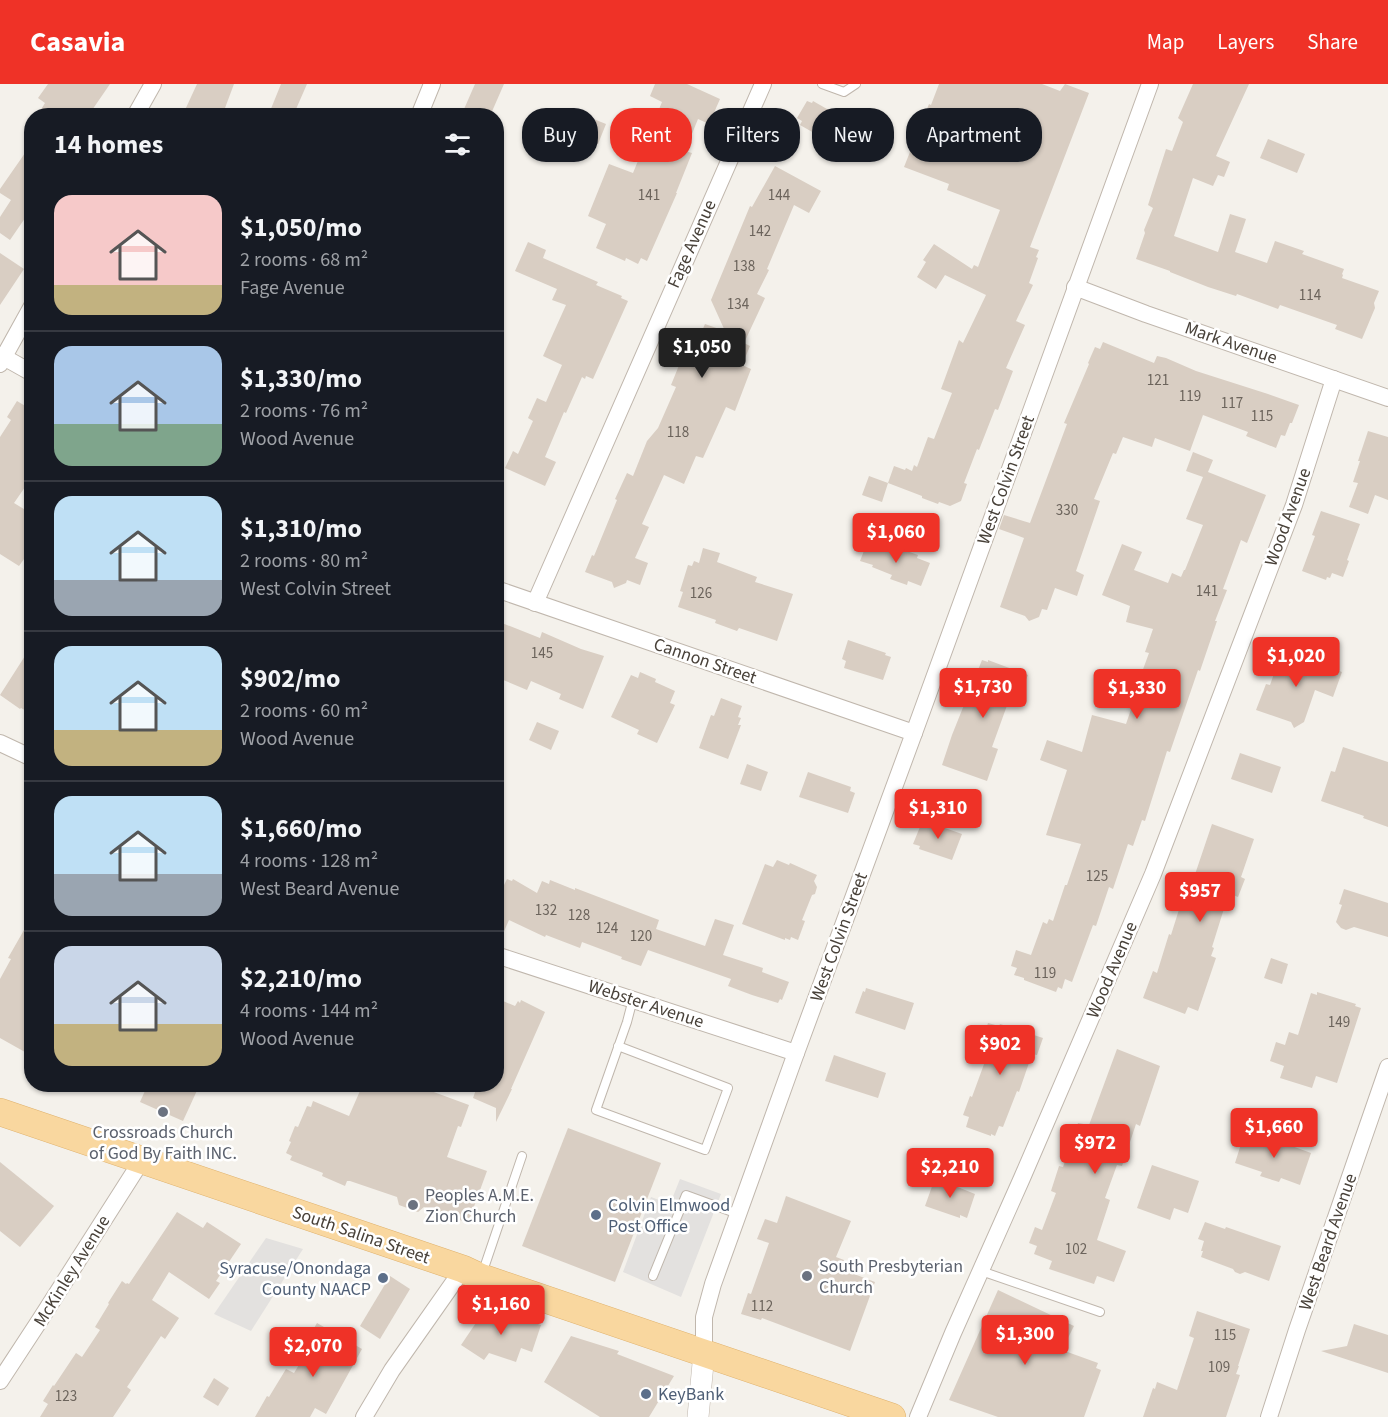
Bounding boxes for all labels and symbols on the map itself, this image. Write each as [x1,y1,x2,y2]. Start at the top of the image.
house number: 141 [638,185,660,206]
house number: 144 [768,185,791,206]
street label: Fage Avenue [661,196,723,292]
house number: 142 [749,221,771,242]
house number: 138 [733,256,755,277]
house number: 114 [1299,285,1322,306]
house number: 134 [727,294,750,315]
street label: Mark Avenue [1181,315,1281,371]
pin: $1,050 [653,328,751,379]
house number: 121 [1147,370,1169,391]
house number: 119 [1179,386,1201,407]
house number: 117 [1221,393,1243,414]
house number: 115 [1251,406,1273,427]
street label: West Colvin Street [971,412,1041,548]
house number: 118 [667,422,689,443]
street label: Wood Avenue [1259,464,1317,570]
house number: 330 [1056,500,1078,521]
pin: $1,060 [847,513,945,564]
house number: 141 [1196,581,1218,602]
house number: 126 [690,583,712,604]
street label: Cannon Street [650,632,760,690]
pin: $1,020 [1247,637,1345,688]
house number: 145 [531,643,553,664]
pin: $1,730 [934,668,1032,719]
pin: $1,330 [1088,669,1186,720]
pin: $1,310 [889,789,987,840]
house number: 125 [1086,866,1108,887]
street label: West Colvin Street [804,869,874,1005]
pin: $957 [1164,872,1236,923]
house number: 132 [535,900,557,921]
house number: 128 [568,905,590,926]
house number: 124 [596,918,619,939]
street label: Wood Avenue [1080,918,1144,1022]
house number: 120 [630,926,652,947]
house number: 119 [1034,963,1056,984]
street label: Webster Avenue [585,974,707,1034]
house number: 149 [1328,1012,1350,1033]
pin: $902 [964,1025,1036,1076]
marker: Crossroads Church of God By Faith INC. [156,1105,170,1119]
pin: $1,660 [1225,1108,1323,1159]
place label: Crossroads Church of God By Faith INC. [89,1120,237,1166]
pin: $972 [1059,1124,1131,1175]
pin: $2,210 [901,1148,999,1199]
street label: West Beard Avenue [1293,1170,1363,1314]
place label: Peoples A.M.E. Zion Church [425,1183,534,1229]
place label: Colvin Elmwood Post Office [608,1193,730,1239]
marker: Peoples A.M.E. Zion Church [406,1198,420,1212]
street label: South Salina Street [289,1200,433,1270]
marker: Colvin Elmwood Post Office [589,1208,603,1222]
street label: McKinley Avenue [28,1210,116,1332]
house number: 102 [1065,1239,1087,1260]
place label: South Presbyterian Church [819,1254,963,1300]
place label: Syracuse/Onondaga County NAACP [219,1256,371,1302]
marker: South Presbyterian Church [800,1269,814,1283]
marker: Syracuse/Onondaga County NAACP [376,1271,390,1285]
pin: $1,160 [452,1285,550,1336]
house number: 112 [751,1296,773,1317]
pin: $1,300 [976,1315,1074,1366]
house number: 115 [1214,1325,1236,1346]
pin: $2,070 [264,1327,362,1378]
house number: 109 [1208,1357,1230,1378]
place label: KeyBank [658,1382,724,1407]
house number: 123 [55,1386,77,1407]
marker: KeyBank [639,1387,653,1401]

